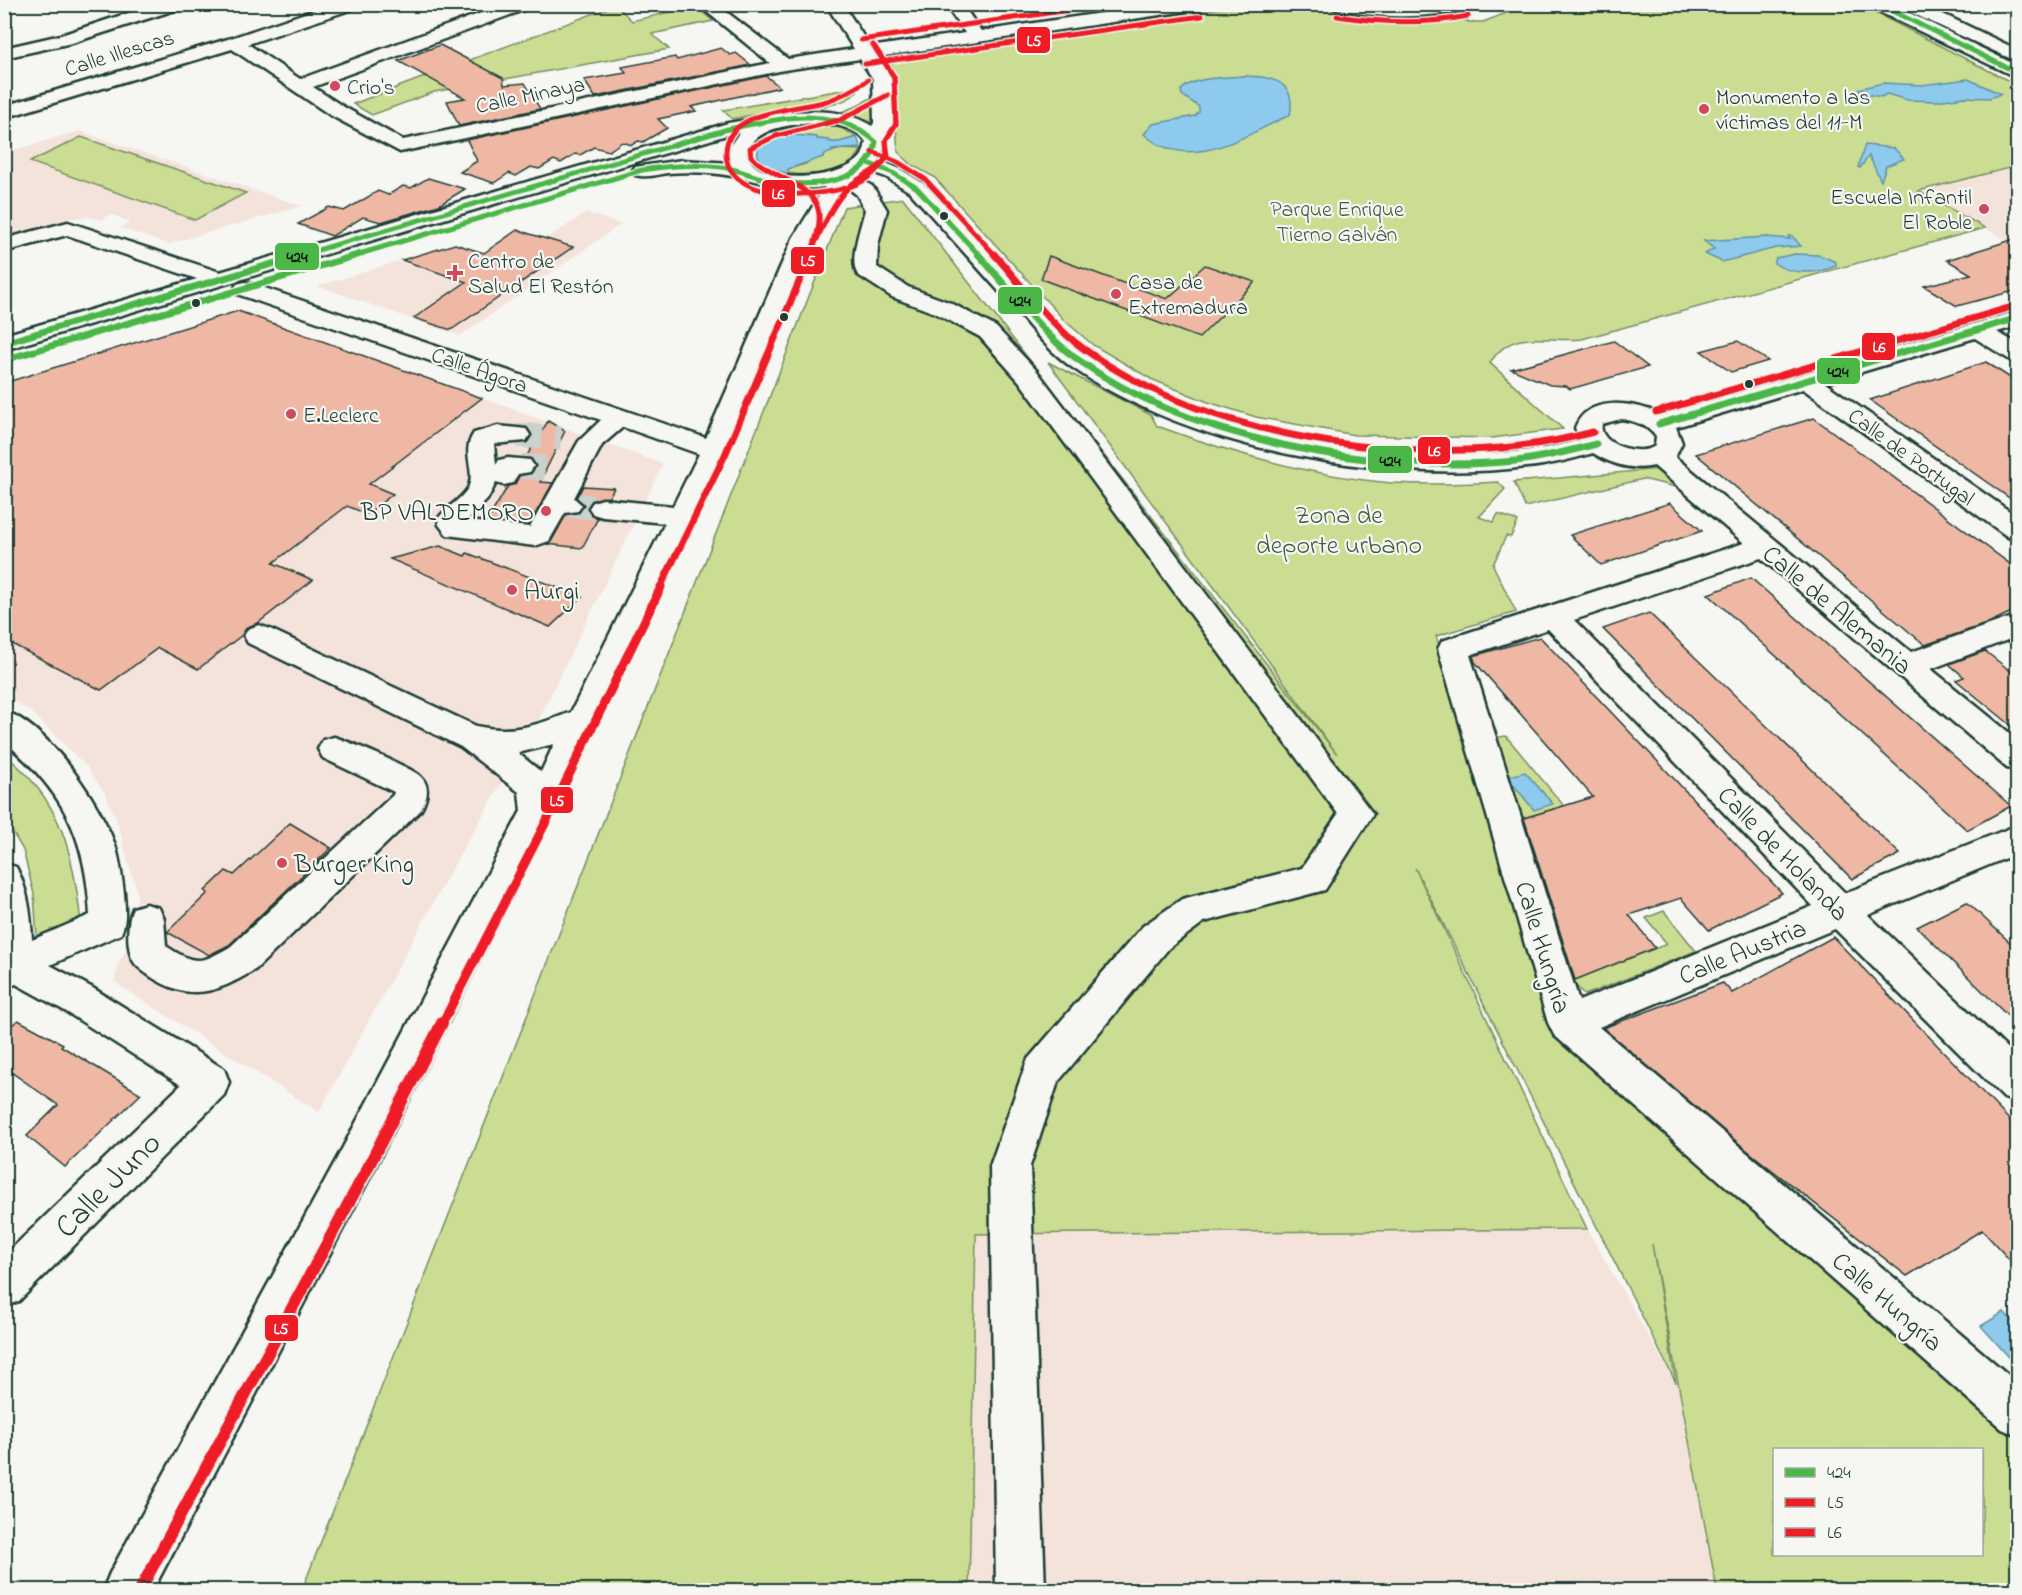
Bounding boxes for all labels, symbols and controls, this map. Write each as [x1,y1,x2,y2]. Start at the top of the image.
street label: Calle Illescas [61,23,179,87]
line badge: L5 [1016,26,1051,54]
text: L5 [1026,30,1042,54]
street label: Calle Minaya [473,70,588,125]
place label: Crio's [347,73,395,105]
marker: Crio's [328,79,342,93]
place label: Monumento a las víctimas del 11-M [1716,83,1870,140]
marker: Monumento a las víctimas del 11-M [1697,102,1711,116]
line badge: L6 [761,179,796,208]
text: L6 [772,183,785,207]
place label: Escuela Infantil El Roble [1830,183,1972,240]
park label: Parque Enrique Tierno Galván [1270,195,1404,252]
marker: Escuela Infantil El Roble [1977,202,1991,216]
unlabelled marker [938,210,950,222]
line badge: 424 [274,242,320,271]
text: 424 [285,246,308,270]
line badge: L5 [790,246,825,275]
place label: Centro de Salud El Restón [468,247,614,304]
text: L5 [800,250,816,274]
marker: Centro de Salud El Restón [446,264,464,282]
place label: Casa de Extremadura [1128,268,1248,325]
line badge: 424 [997,286,1043,315]
marker: Casa de Extremadura [1109,287,1123,301]
text: 424 [1008,290,1031,314]
unlabelled marker [190,297,202,309]
unlabelled marker [778,311,790,323]
line badge: L6 [1861,332,1896,361]
text: L6 [1873,336,1886,360]
street label: Calle Ágora [426,340,532,404]
line badge: 424 [1816,357,1861,385]
text: 424 [1826,361,1849,385]
unlabelled marker [1743,378,1755,390]
place label: E.Leclerc [303,401,379,433]
street label: Calle de Portugal [1840,402,1980,516]
marker: E.Leclerc [284,407,298,421]
line badge: L6 [1417,436,1451,465]
text: L6 [1428,440,1441,464]
line badge: 424 [1367,445,1413,474]
text: 424 [1378,450,1401,474]
place label: BP VALDEMORO [360,495,534,533]
park label: Zona de deporte urbano [1256,498,1422,566]
marker: BP VALDEMORO [539,504,553,518]
street label: Calle de Alemania [1753,537,1919,686]
place label: Aurgi [524,574,579,612]
marker: Aurgi [505,583,519,597]
street label: Calle de Holanda [1707,779,1857,931]
line badge: L5 [540,786,574,814]
text: L5 [549,790,565,814]
place label: Burger King [293,847,414,885]
marker: Burger King [275,856,289,870]
street label: Calle Hungría [1503,877,1579,1019]
street label: Calle Austria [1674,911,1813,997]
street label: Calle Juno [45,1122,174,1251]
street label: Calle Hungría [1822,1244,1950,1362]
line badge: L5 [264,1314,299,1342]
text: L5 [273,1318,289,1342]
legend [1773,1448,1983,1556]
text: 424 [1827,1461,1851,1487]
text: L5 [1827,1491,1844,1517]
text: L6 [1827,1521,1842,1547]

